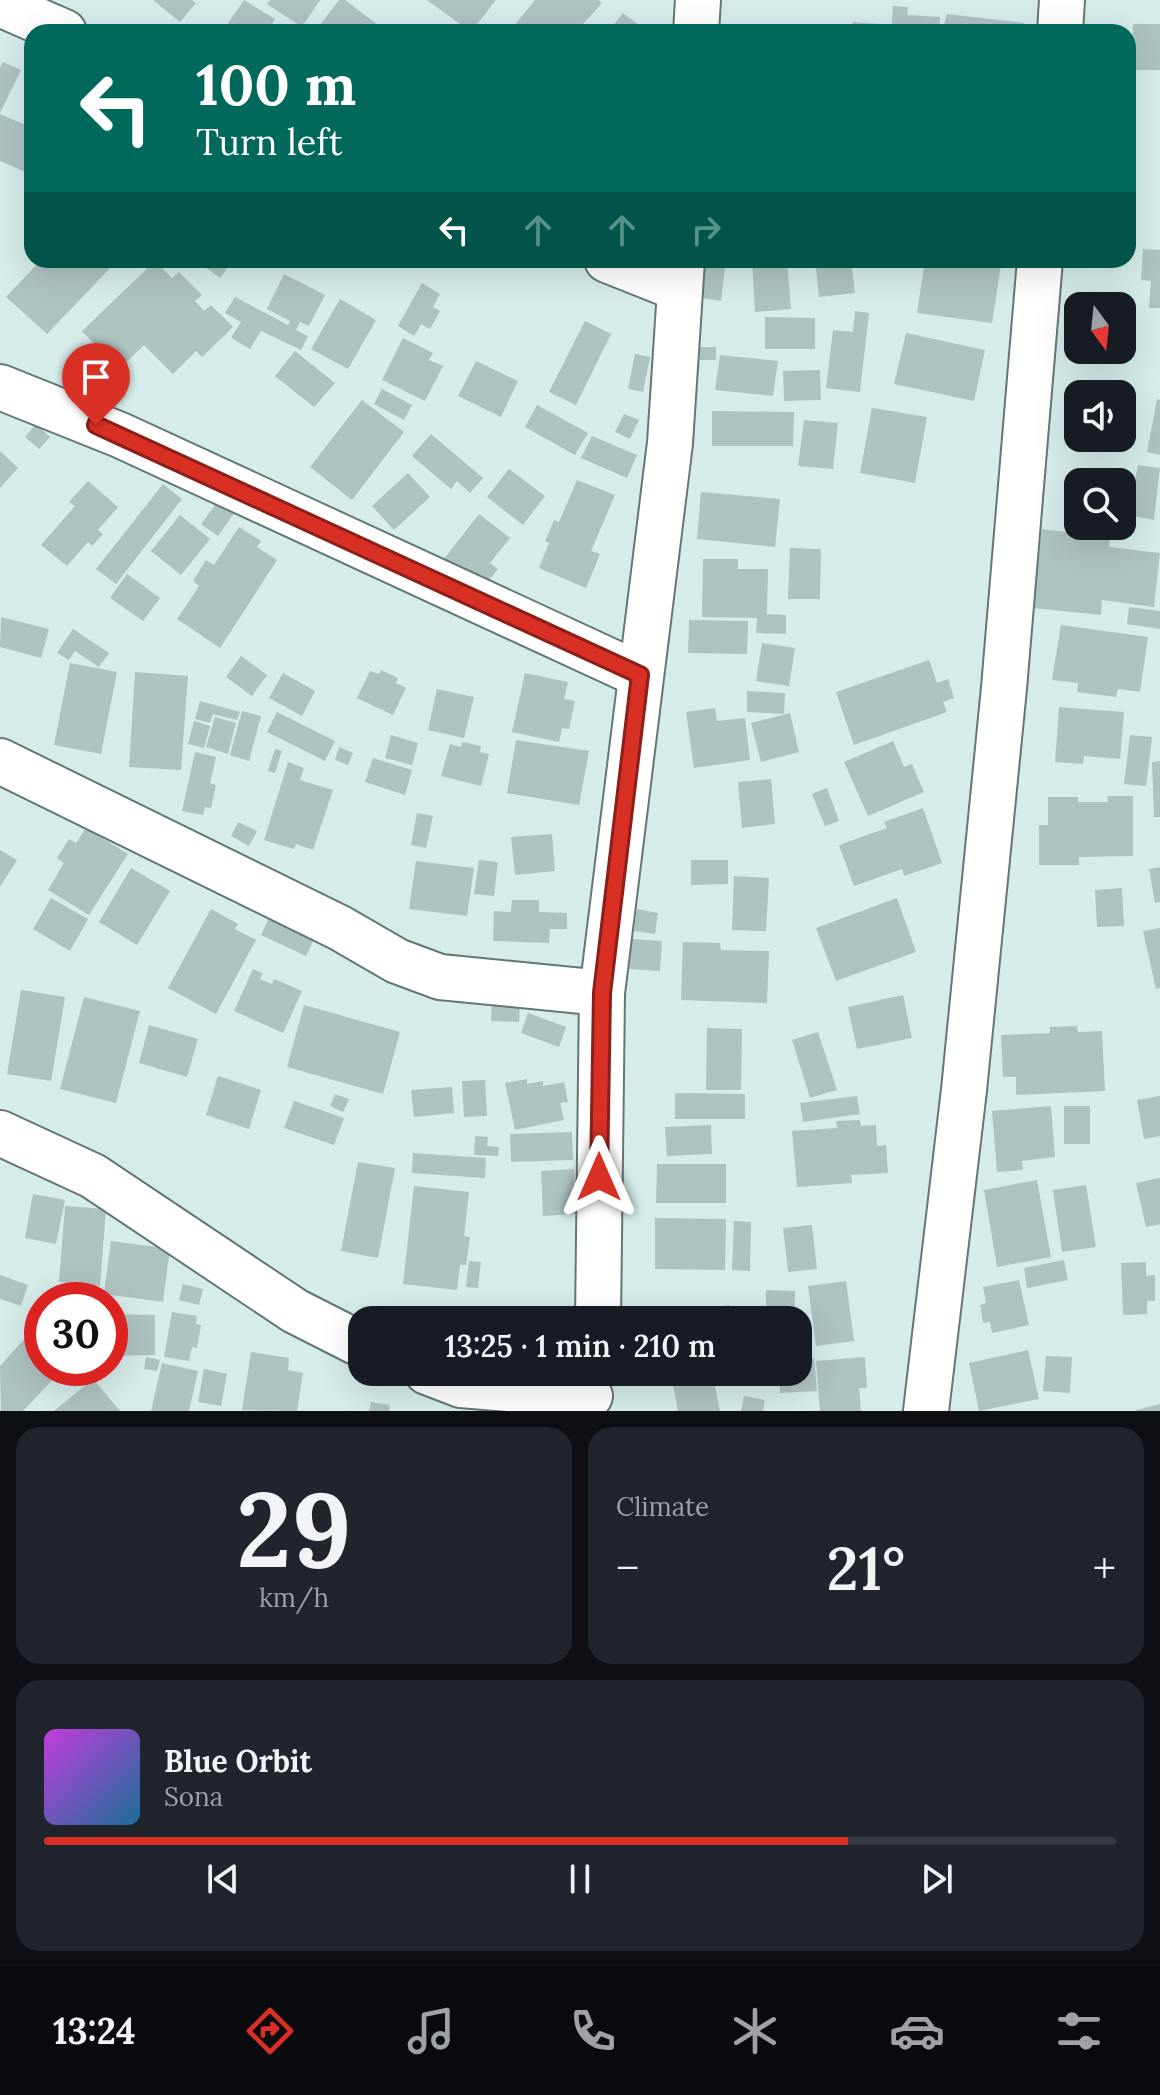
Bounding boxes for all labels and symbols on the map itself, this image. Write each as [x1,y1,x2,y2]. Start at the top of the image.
north arrow [1064,292,1136,364]
pin [62,343,130,425]
position arrow [557,1135,641,1219]
speed limit sign: 30 [24,1282,128,1386]

